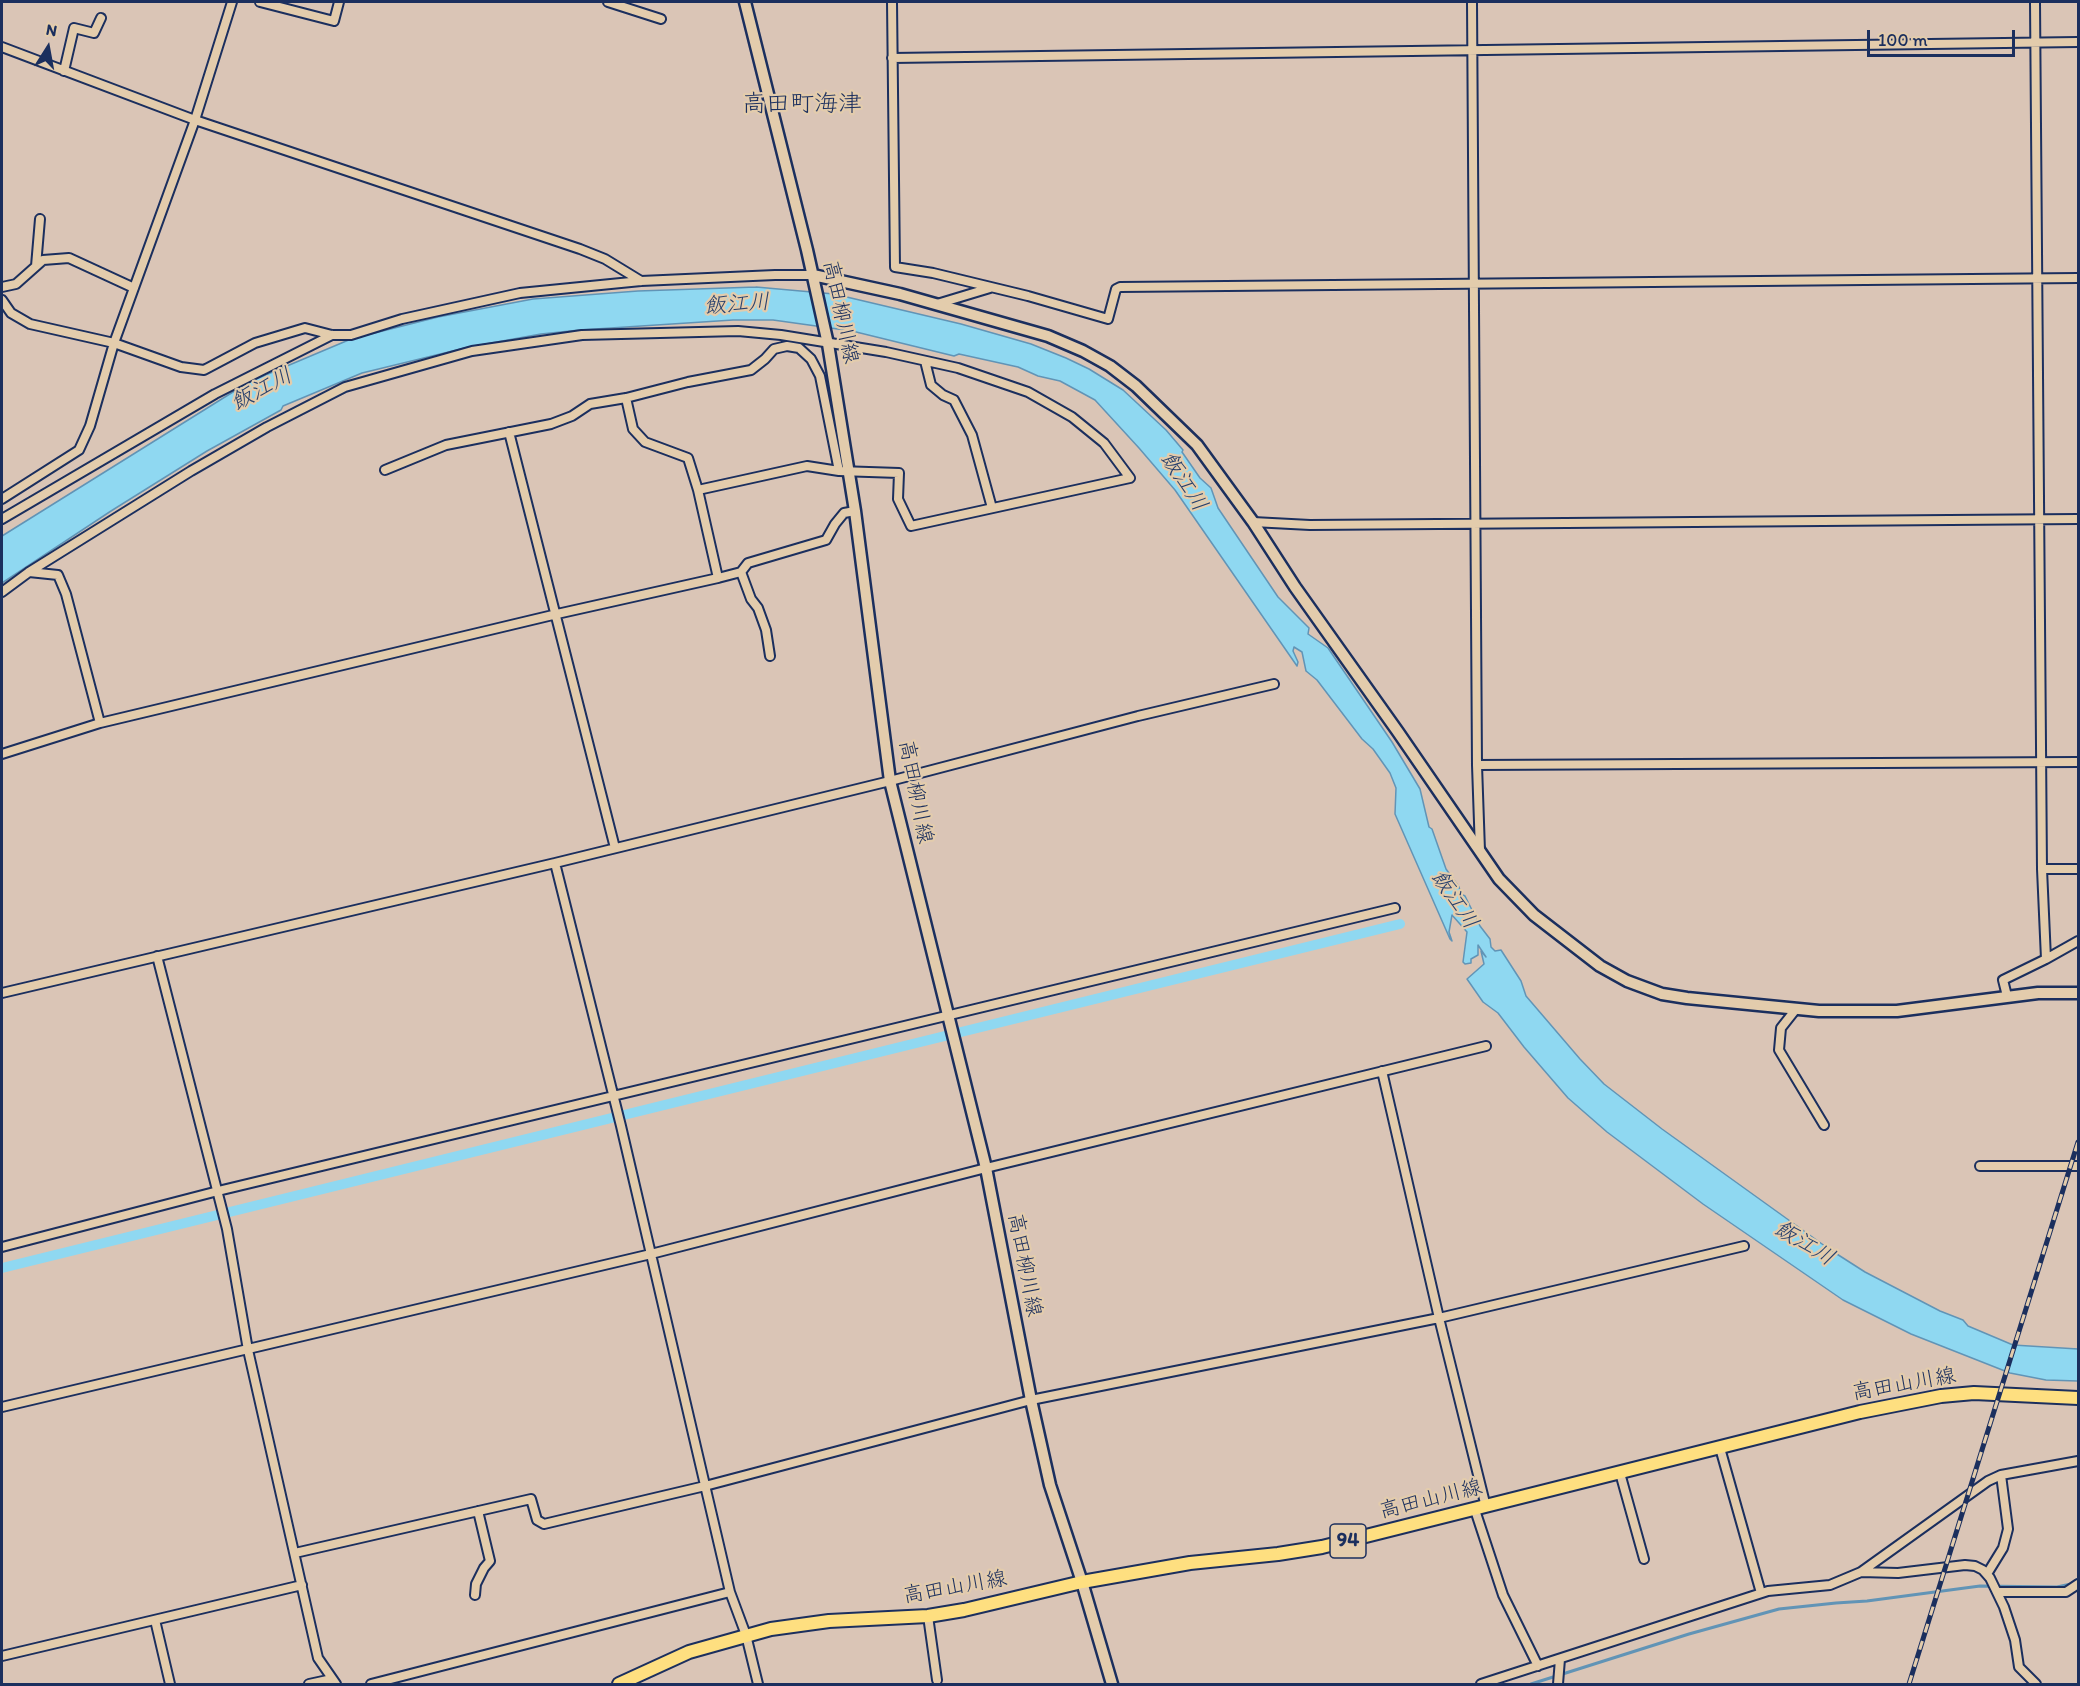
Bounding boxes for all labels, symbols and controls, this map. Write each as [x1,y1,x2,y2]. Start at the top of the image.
north arrow [18,18,78,78]
scale bar [1870,18,2018,56]
text: N [44,19,59,40]
text: 100 m [1878,29,1928,51]
district label: 高田町海津 [742,91,862,119]
street label: 高田柳川線 [817,258,863,366]
water label: 飯江川 [703,290,771,320]
water label: 飯江川 [227,363,297,417]
water label: 飯江川 [1154,447,1212,517]
street label: 高田柳川線 [893,738,937,846]
water label: 飯江川 [1425,865,1483,935]
street label: 高田柳川線 [1002,1211,1046,1319]
water label: 飯江川 [1769,1216,1839,1272]
street label: 高田山川線 [1850,1363,1958,1407]
street label: 高田山川線 [1377,1475,1485,1525]
road number: 94 [1330,1524,1366,1558]
street label: 高田山川線 [901,1566,1009,1610]

